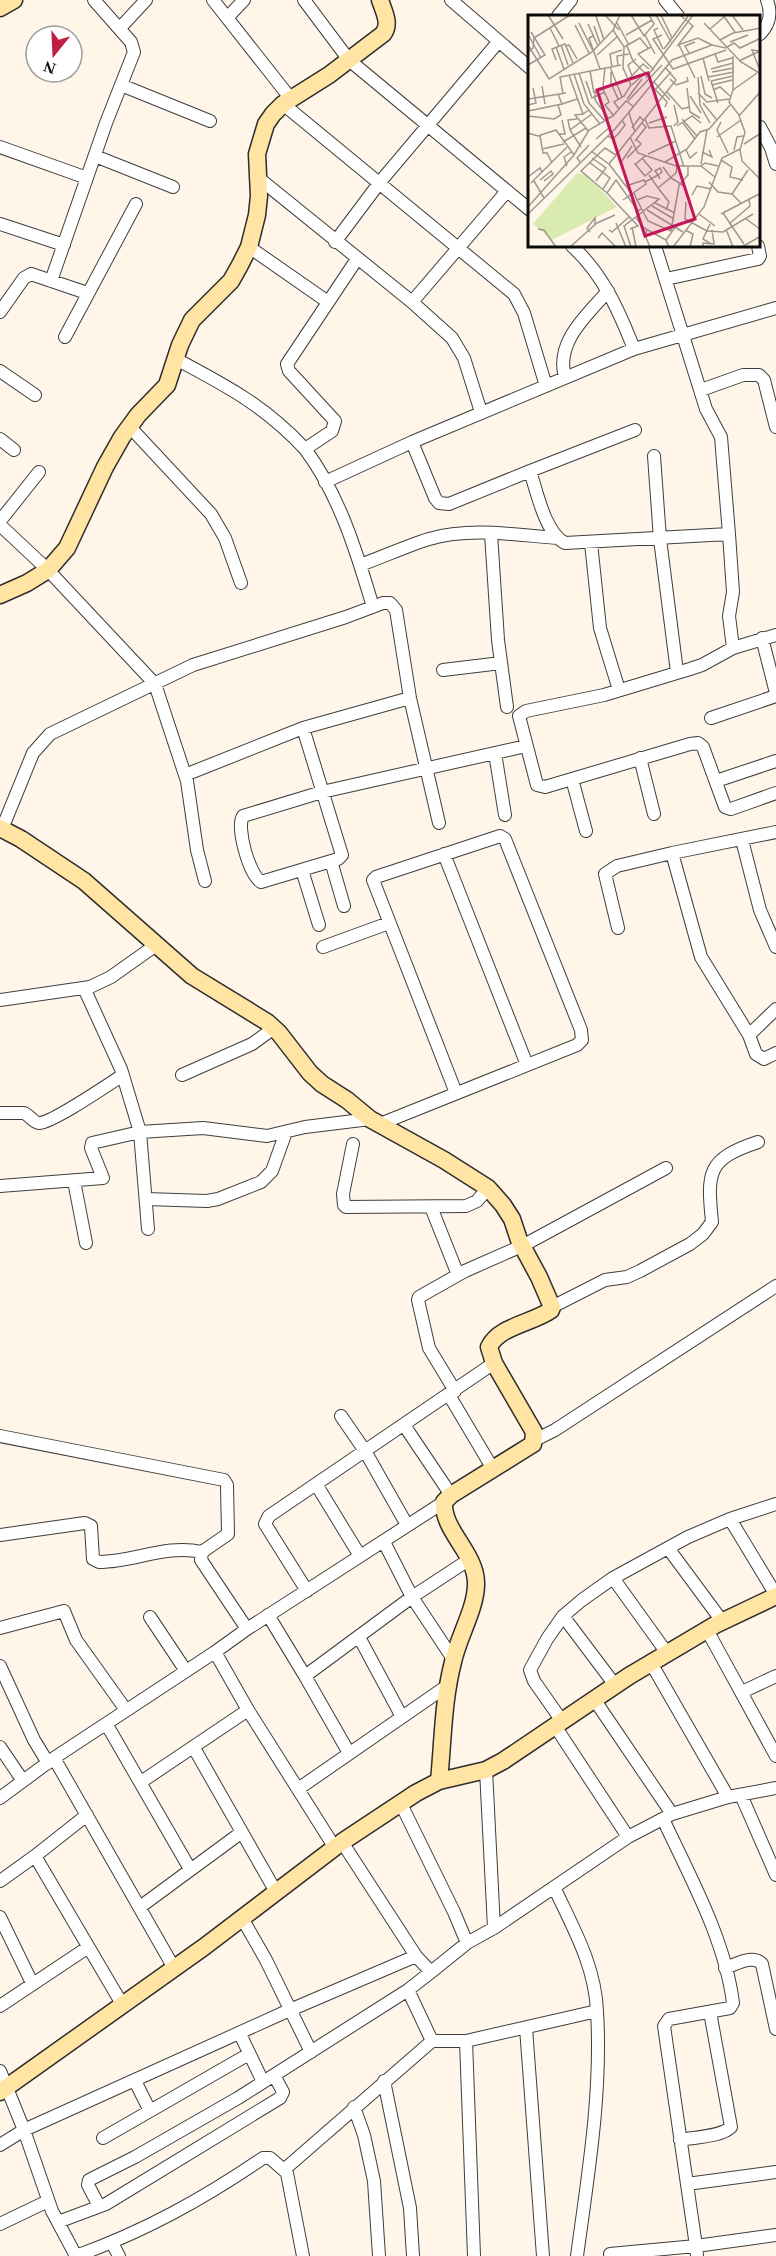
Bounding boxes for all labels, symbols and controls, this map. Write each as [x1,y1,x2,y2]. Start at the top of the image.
inset map [528,15,761,248]
north arrow [24,24,84,84]
text: N [41,58,58,78]

